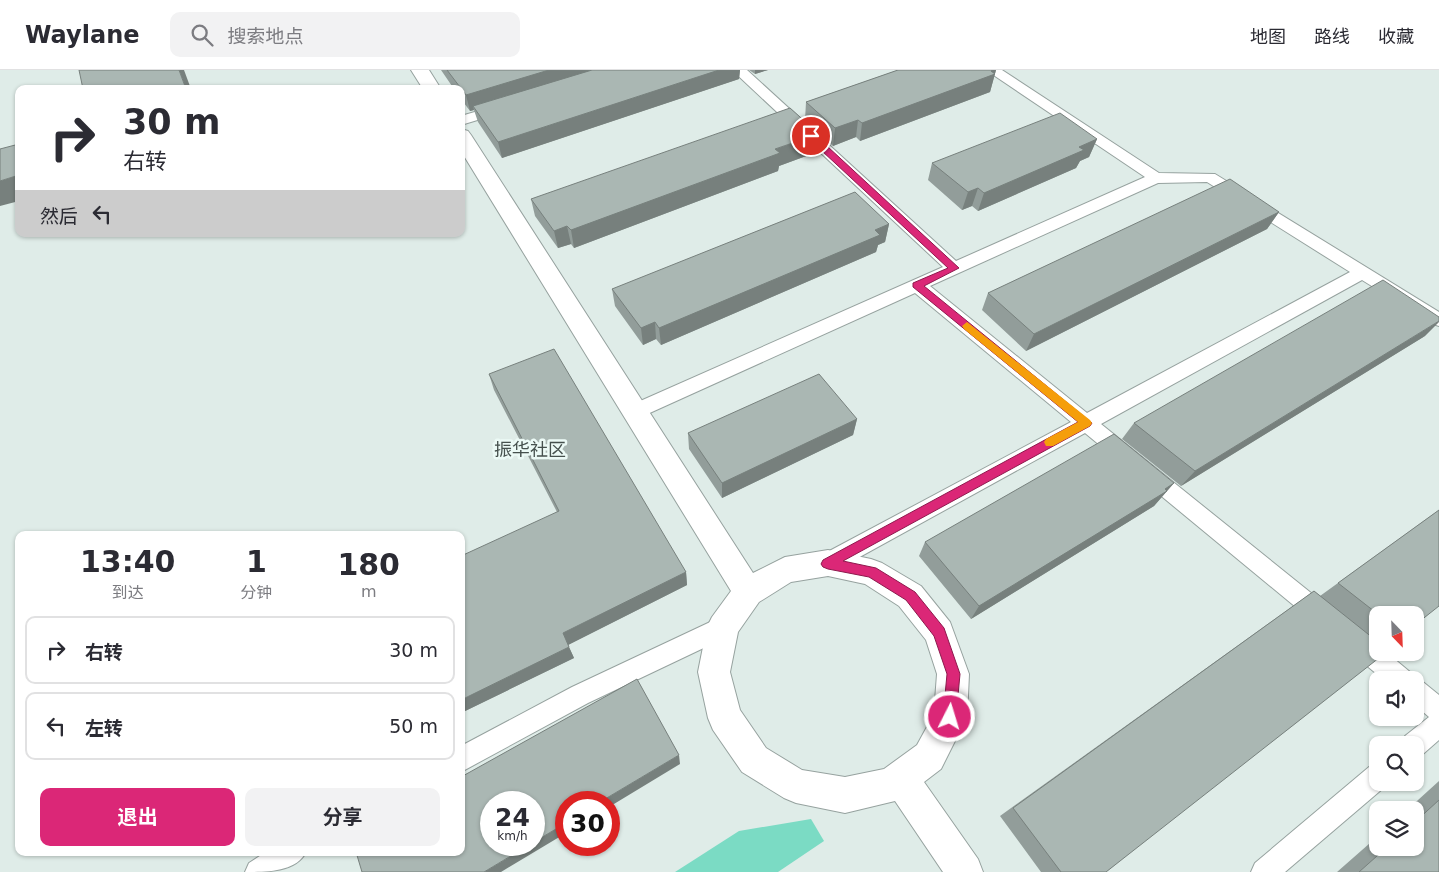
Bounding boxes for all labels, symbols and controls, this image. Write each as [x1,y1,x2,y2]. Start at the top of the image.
search box [170,12,520,57]
text: Waylane [25,21,140,49]
icon: search [188,21,216,49]
text: 搜索地点 [228,25,304,47]
text: 地图 [1250,26,1286,47]
text: 路线 [1314,26,1350,47]
text: 收藏 [1378,26,1414,47]
text: 30 m [123,102,220,142]
icon: right [40,105,105,170]
pin [790,115,832,157]
icon: arrive [797,122,825,150]
text: 右转 [123,149,167,174]
icon: left [88,200,116,228]
text: 然后 [40,205,78,227]
district label: 振华社区 [494,439,566,460]
text: 13:40 [80,544,175,579]
text: 1 [246,544,267,579]
text: 180 [337,547,400,582]
text: m [361,582,376,601]
text: 到达 [112,583,144,602]
text: 分钟 [240,583,272,602]
north arrow [1369,606,1424,661]
map controls [1369,606,1424,856]
icon: right [42,636,70,664]
text: 30 m [389,639,438,661]
text: 右转 [85,641,123,663]
button: sound [1369,671,1424,726]
position arrow [923,690,975,742]
icon: left [42,712,70,740]
text: 50 m [389,715,438,737]
text: 左转 [85,717,123,739]
button: search [1369,736,1424,791]
button: 退出 [40,788,235,846]
button: 分享 [245,788,440,846]
speed limit sign: 30 [555,791,620,856]
button: layers [1369,801,1424,856]
text: 24 [495,803,530,832]
text: km/h [497,829,528,843]

